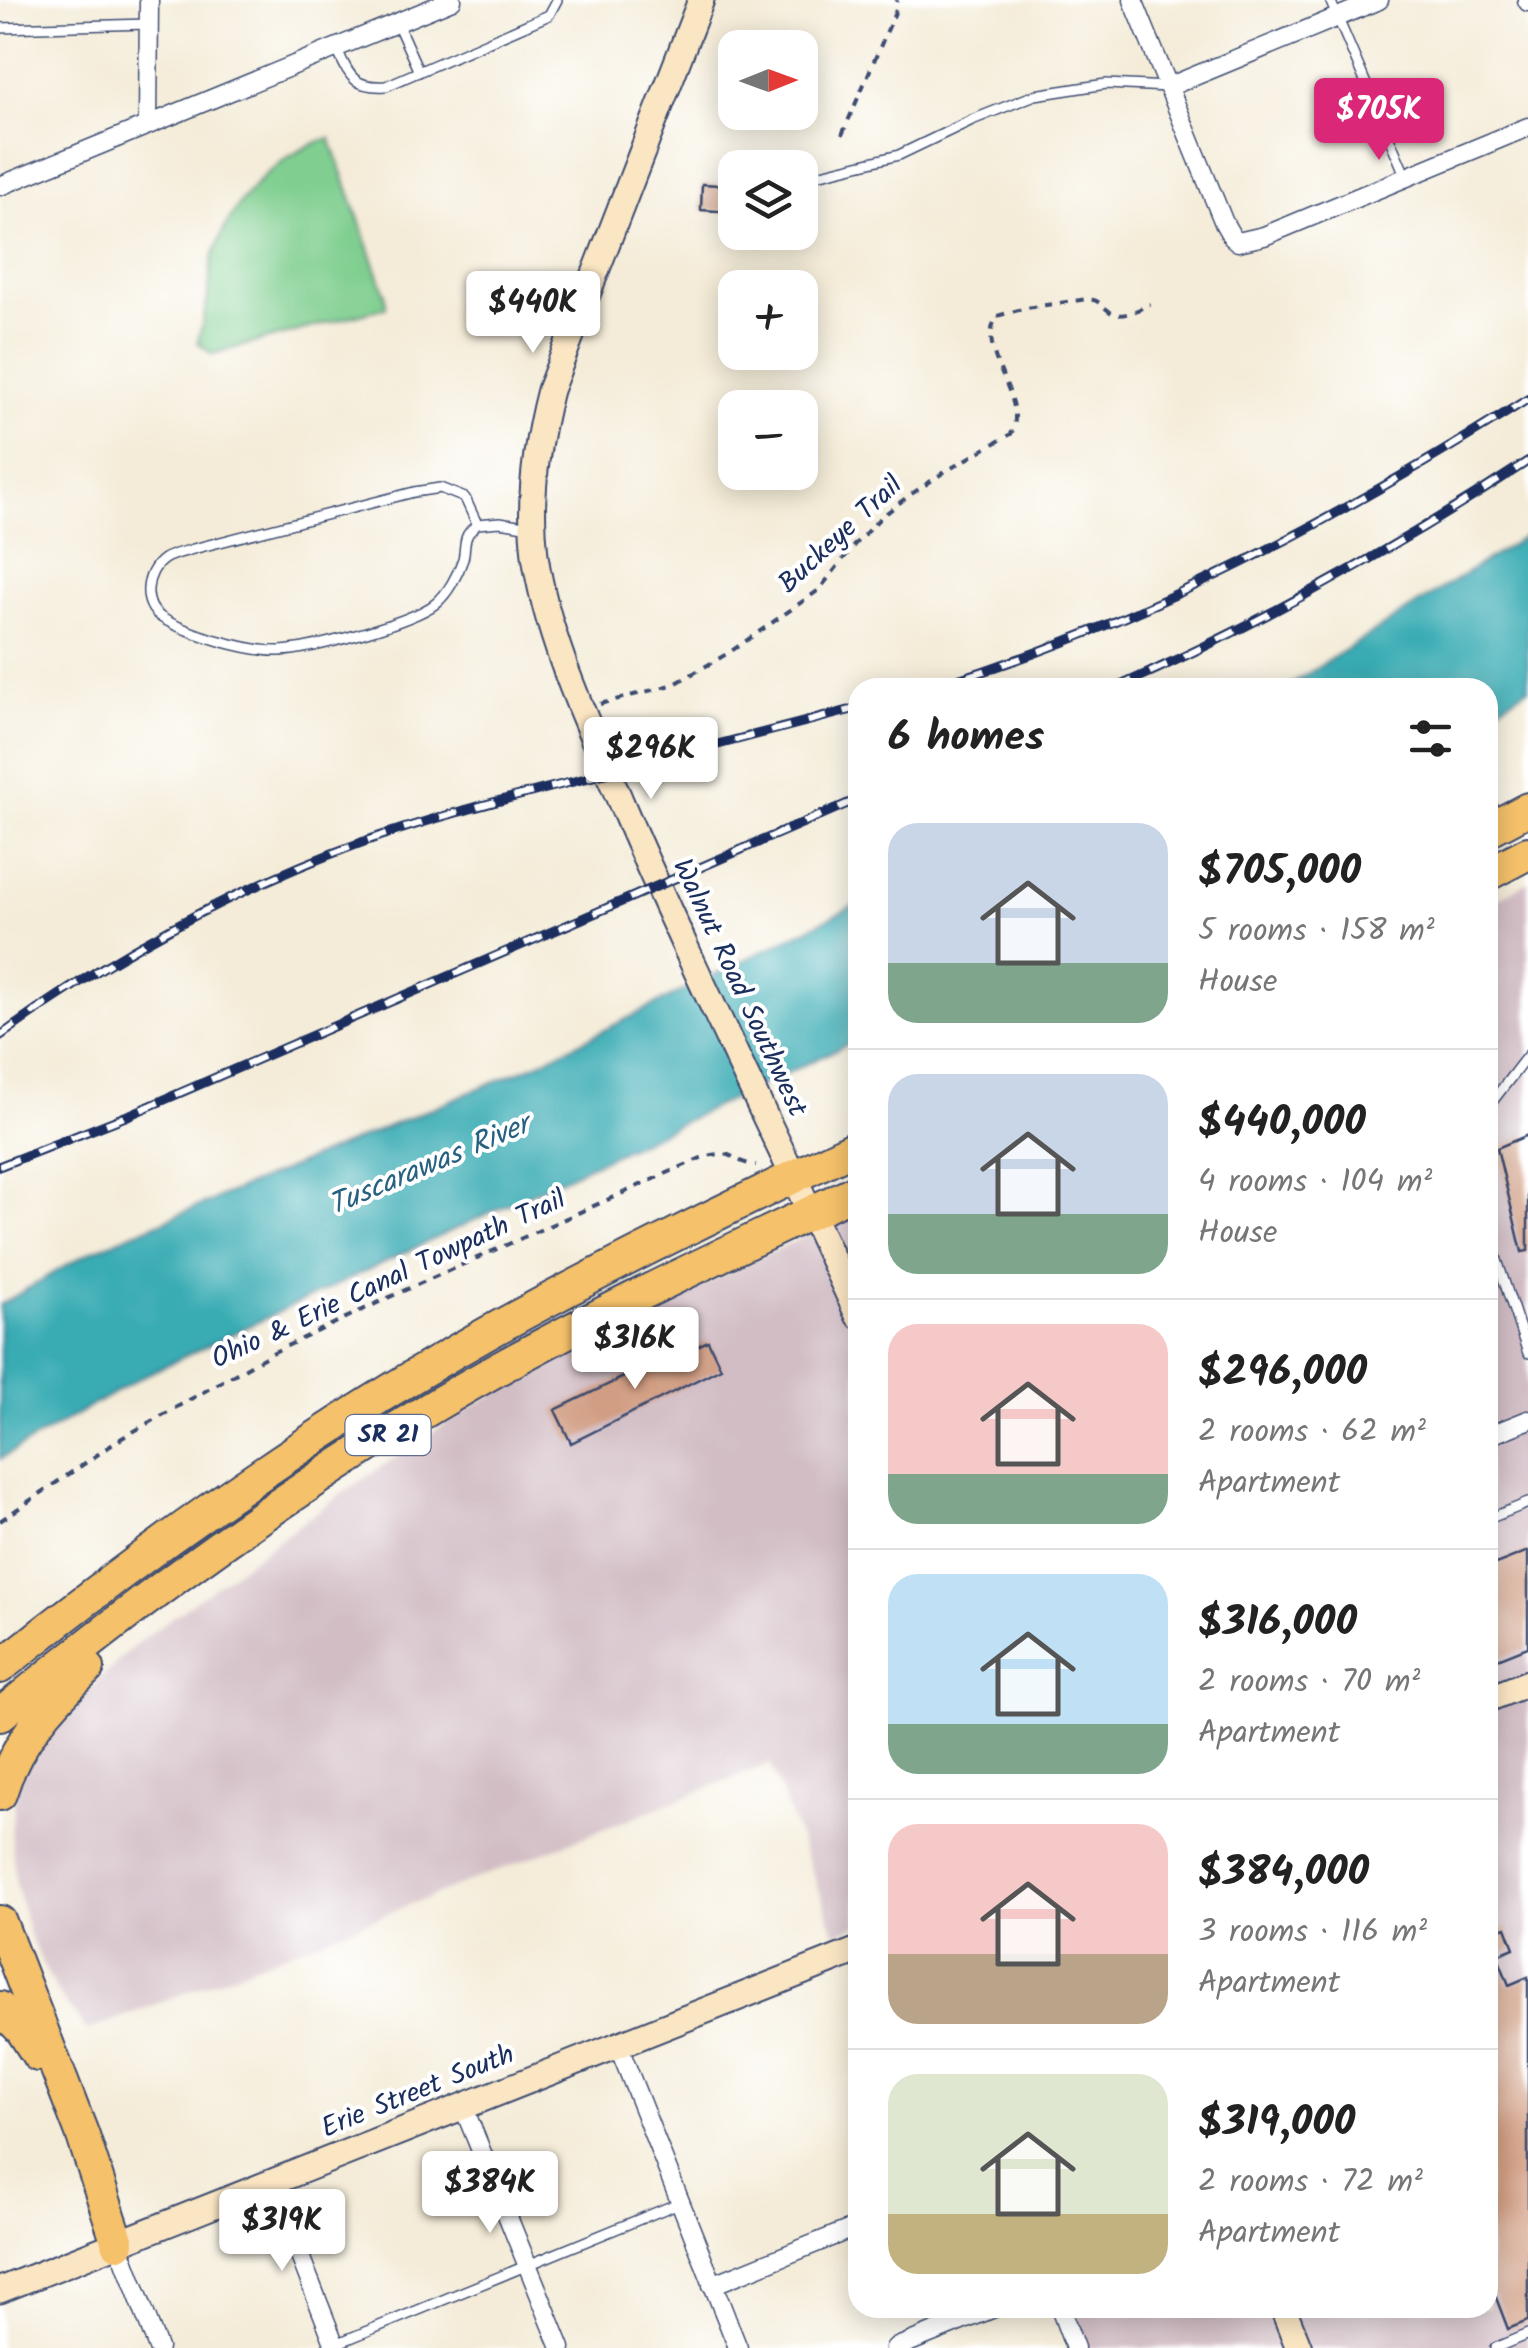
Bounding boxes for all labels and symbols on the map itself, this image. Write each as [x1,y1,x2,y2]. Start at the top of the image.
north arrow [718,30,818,130]
pin: $705K [1309,78,1449,163]
pin: $440K [463,271,603,356]
street label: Buckeye Trail [768,465,914,605]
pin: $296K [581,717,721,802]
street label: Walnut Road Southwest [659,851,819,1126]
water label: Tuscarawas River [321,1100,543,1230]
street label: Ohio & Erie Canal Towpath Trail [204,1178,574,1382]
pin: $316K [565,1307,705,1392]
road number: SR 21 [346,1415,430,1455]
street label: Erie Street South [314,2033,522,2151]
pin: $384K [420,2151,560,2236]
pin: $319K [212,2189,352,2274]

